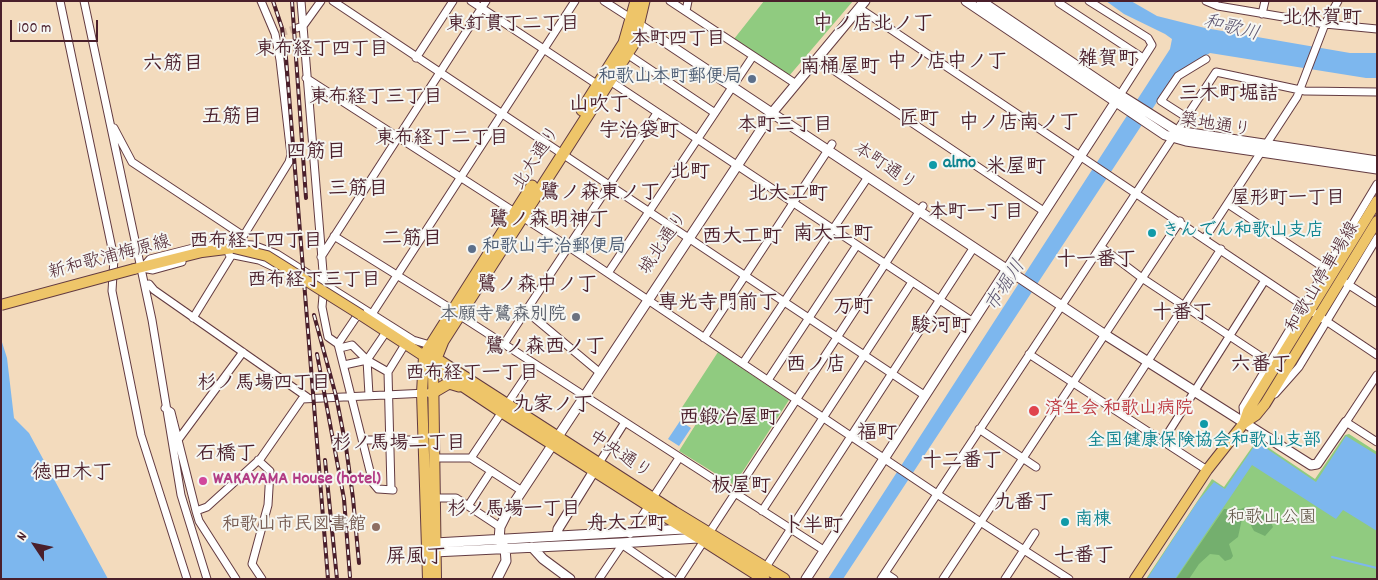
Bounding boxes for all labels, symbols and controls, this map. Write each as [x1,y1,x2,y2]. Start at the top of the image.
district label: 北休賀町 [1282,8,1362,32]
scale bar [12,10,100,42]
water label: 和歌川 [1201,12,1261,48]
district label: 中ノ店北ノ丁 [813,14,933,38]
district label: 東釘貫丁二丁目 [447,15,579,37]
text: 100 m [18,18,51,40]
district label: 本町四丁目 [631,30,725,52]
district label: 東布経丁四丁目 [256,40,388,62]
district label: 雑賀町 [1078,49,1138,73]
district label: 中ノ店中ノ丁 [887,52,1007,76]
district label: 六筋目 [143,54,203,78]
district label: 南桶屋町 [800,57,880,81]
place label: 和歌山本町郵便局 [598,68,742,90]
marker: 和歌山本町郵便局 [746,73,758,85]
district label: 三木町堀詰 [1179,84,1279,108]
district label: 東布経丁三丁目 [310,88,442,110]
district label: 山吹丁 [569,95,629,119]
district label: 五筋目 [202,107,262,131]
district label: 匠町 [899,109,939,133]
street label: 築地通り [1178,111,1252,143]
district label: 中ノ店南ノ丁 [959,113,1079,137]
district label: 本町三丁目 [738,116,832,138]
district label: 宇治袋町 [599,121,679,145]
street label: 北大通り [509,123,567,195]
district label: 東布経丁二丁目 [376,129,508,151]
street label: 本町通り [848,139,920,197]
district label: 四筋目 [286,142,346,166]
place label: almo [943,154,976,176]
district label: 米屋町 [986,157,1046,181]
marker: almo [927,159,939,171]
district label: 北町 [670,162,710,186]
district label: 三筋目 [328,179,388,203]
district label: 鷺ノ森東ノ丁 [540,183,660,207]
district label: 北大工町 [748,184,828,208]
district label: 屋形町一丁目 [1231,189,1345,211]
district label: 本町一丁目 [929,203,1023,225]
street label: 城北通り [636,208,694,280]
district label: 鷺ノ森明神丁 [489,210,609,234]
street label: 和歌山停車場線 [1282,218,1366,338]
place label: きんでん和歌山支店 [1162,222,1324,244]
district label: 南大工町 [793,224,873,248]
district label: 西大工町 [702,227,782,251]
marker: きんでん和歌山支店 [1146,227,1158,239]
district label: 二筋目 [382,229,442,253]
street label: 新和歌浦梅原線 [46,232,174,286]
district label: 西布経丁四丁目 [190,232,322,254]
place label: 和歌山宇治郵便局 [482,238,626,260]
marker: 和歌山宇治郵便局 [466,243,478,255]
district label: 十一番丁 [1056,250,1136,274]
water label: 市堀川 [982,257,1032,317]
district label: 西布経丁三丁目 [248,271,380,293]
district label: 鷺ノ森中ノ丁 [477,275,597,299]
district label: 専光寺門前丁 [658,293,778,317]
district label: 万町 [833,297,873,321]
district label: 十番丁 [1152,303,1212,327]
place label: 本願寺鷺森別院 [440,306,566,328]
marker: 本願寺鷺森別院 [570,311,582,323]
district label: 駿河町 [911,316,971,340]
district label: 鷺ノ森西ノ丁 [485,337,605,361]
district label: 西ノ店 [786,355,846,379]
district label: 六番丁 [1231,355,1291,379]
district label: 西布経丁一丁目 [406,364,538,386]
district label: 杉ノ馬場四丁目 [198,374,330,396]
district label: 九家ノ丁 [513,395,593,419]
place label: 済生会 和歌山病院 [1045,400,1193,422]
marker: 済生会 和歌山病院 [1027,404,1041,418]
district label: 西鍛冶屋町 [679,408,779,432]
marker: 全国健康保険協会和歌山支部 [1198,418,1210,430]
district label: 福町 [857,423,897,447]
street label: 中央通り [583,427,655,485]
place label: 全国健康保険協会和歌山支部 [1087,432,1321,454]
district label: 杉ノ馬場二丁目 [333,434,465,456]
district label: 石橋丁 [196,444,256,468]
district label: 十二番丁 [922,451,1002,475]
district label: 徳田木丁 [32,463,112,487]
place label: WAKAYAMA House (hotel) [213,470,381,492]
marker: WAKAYAMA House (hotel) [197,475,209,487]
district label: 板屋町 [711,476,771,500]
district label: 九番丁 [994,493,1054,517]
district label: 杉ノ馬場一丁目 [448,500,580,522]
park label: 和歌山公園 [1227,509,1317,531]
place label: 南棟 [1075,511,1111,533]
district label: 舟大工町 [587,514,667,538]
place label: 和歌山市民図書館 [222,516,366,538]
district label: 卜半町 [783,516,843,540]
marker: 南棟 [1059,516,1071,528]
north arrow [10,520,60,570]
marker: 和歌山市民図書館 [370,521,382,533]
text: N [12,528,33,545]
district label: 七番丁 [1054,546,1114,570]
district label: 屏風丁 [386,547,446,571]

